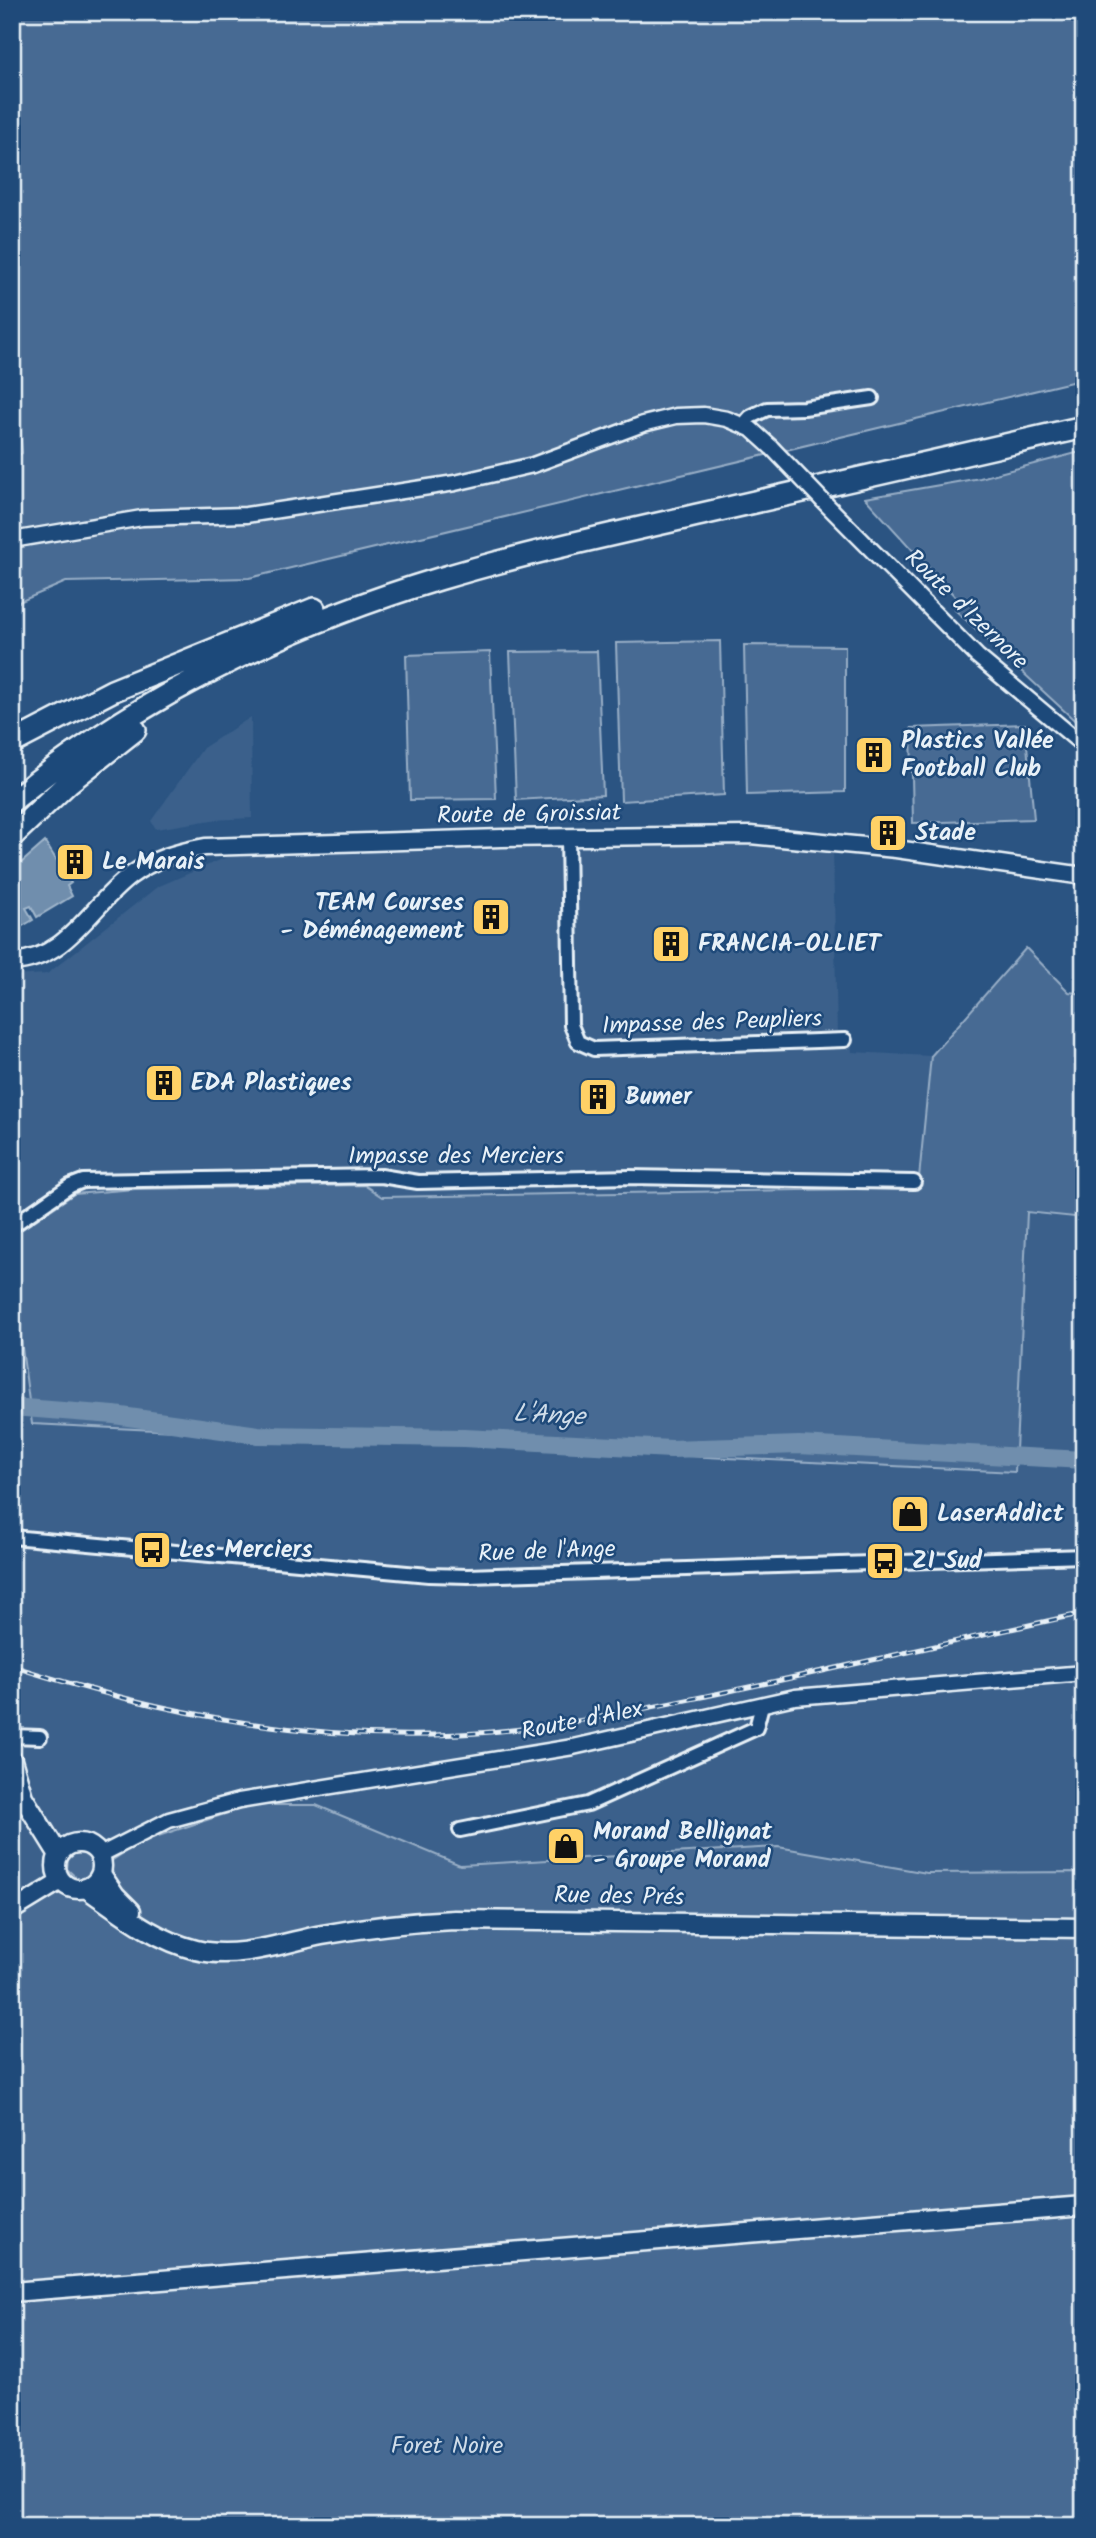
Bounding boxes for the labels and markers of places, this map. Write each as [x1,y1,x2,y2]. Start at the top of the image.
place label: Plastics Vallée Football Club [901,722,1054,789]
building icon: Plastics Vallée Football Club [853,734,895,776]
building icon: Stade [867,812,909,854]
place label: Stade [915,814,976,853]
building icon: Le Marais [54,841,96,883]
place label: Le Marais [102,843,205,882]
place label: TEAM Courses - Déménagement [280,884,465,951]
building icon: TEAM Courses - Déménagement [470,896,512,938]
building icon: FRANCIA-OLLIET [650,923,692,965]
place label: FRANCIA-OLLIET [698,925,882,964]
building icon: EDA Plastiques [143,1062,185,1104]
place label: EDA Plastiques [191,1064,352,1103]
building icon: Bumer [577,1076,619,1118]
place label: Bumer [625,1078,693,1117]
shop icon: LaserAddict [889,1493,931,1535]
place label: LaserAddict [937,1495,1065,1534]
bus stop icon: Les Merciers [131,1529,173,1571]
place label: Les Merciers [179,1531,312,1570]
bus stop icon: ZI Sud [864,1540,906,1582]
place label: ZI Sud [912,1542,983,1581]
place label: Morand Bellignat - Groupe Morand [593,1813,773,1880]
shop icon: Morand Bellignat - Groupe Morand [545,1825,587,1867]

